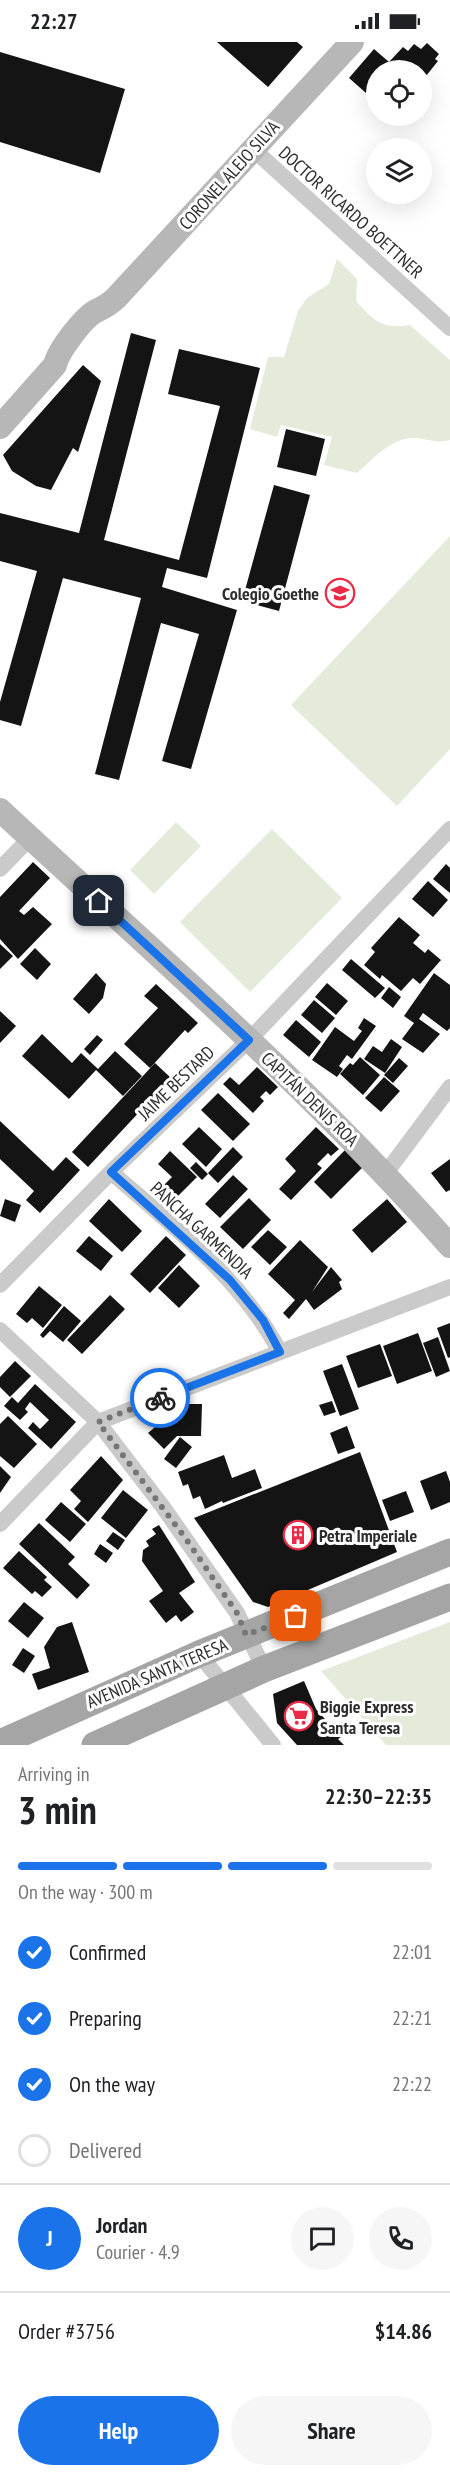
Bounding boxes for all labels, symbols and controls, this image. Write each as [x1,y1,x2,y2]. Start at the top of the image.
text: 22:27 [30,7,78,35]
map controls [366,60,432,204]
button: locate [366,60,432,126]
street label: CORONEL ALEJO SILVA [174,115,284,234]
button: layers [366,138,432,204]
street label: DOCTOR RICARDO BOETTNER [274,141,428,283]
school or university icon: Colegio Goethe [324,577,356,609]
place label: Colegio Goethe [222,582,319,605]
pin [73,875,124,926]
icon: home [82,884,115,917]
street label: JAIME BESTARD [132,1041,219,1126]
street label: CAPITÁN DENIS ROA [257,1047,364,1152]
street label: PANCHA GARMENDIA [146,1177,258,1284]
courier [130,1368,190,1428]
icon: bike [144,1382,177,1415]
building icon: Petra Imperiale [282,1519,314,1551]
place label: Petra Imperiale [319,1524,417,1547]
pin [270,1590,321,1641]
icon: bag [279,1599,312,1632]
street label: AVENIDA SANTA TERESA [83,1633,231,1713]
place label: Biggie Express Santa Teresa [320,1695,414,1739]
supermarket icon: Biggie Express Santa Teresa [283,1700,315,1732]
text: Arriving in [18,1761,90,1787]
text: 22:30–22:35 [325,1782,432,1810]
text: 3 min [18,1784,97,1835]
text: On the way · 300 m [18,1879,153,1905]
icon: check [18,1936,51,1969]
text: Confirmed [69,1938,146,1966]
text: 22:01 [392,1939,432,1965]
icon: check [18,2002,51,2035]
text: Preparing [69,2004,142,2032]
text: 22:21 [392,2005,432,2031]
icon: check [18,2068,51,2101]
text: On the way [69,2070,155,2098]
text: 22:22 [392,2071,432,2097]
text: Delivered [69,2136,142,2164]
button: chat [291,2207,354,2270]
button: phone [369,2207,432,2270]
text: Jordan [96,2211,147,2239]
text: J [46,2224,53,2252]
text: Courier · 4.9 [96,2239,180,2265]
text: Order #3756 [18,2317,115,2345]
text: $14.86 [375,2317,432,2345]
button: Help [18,2396,219,2465]
button: Share [231,2396,432,2465]

